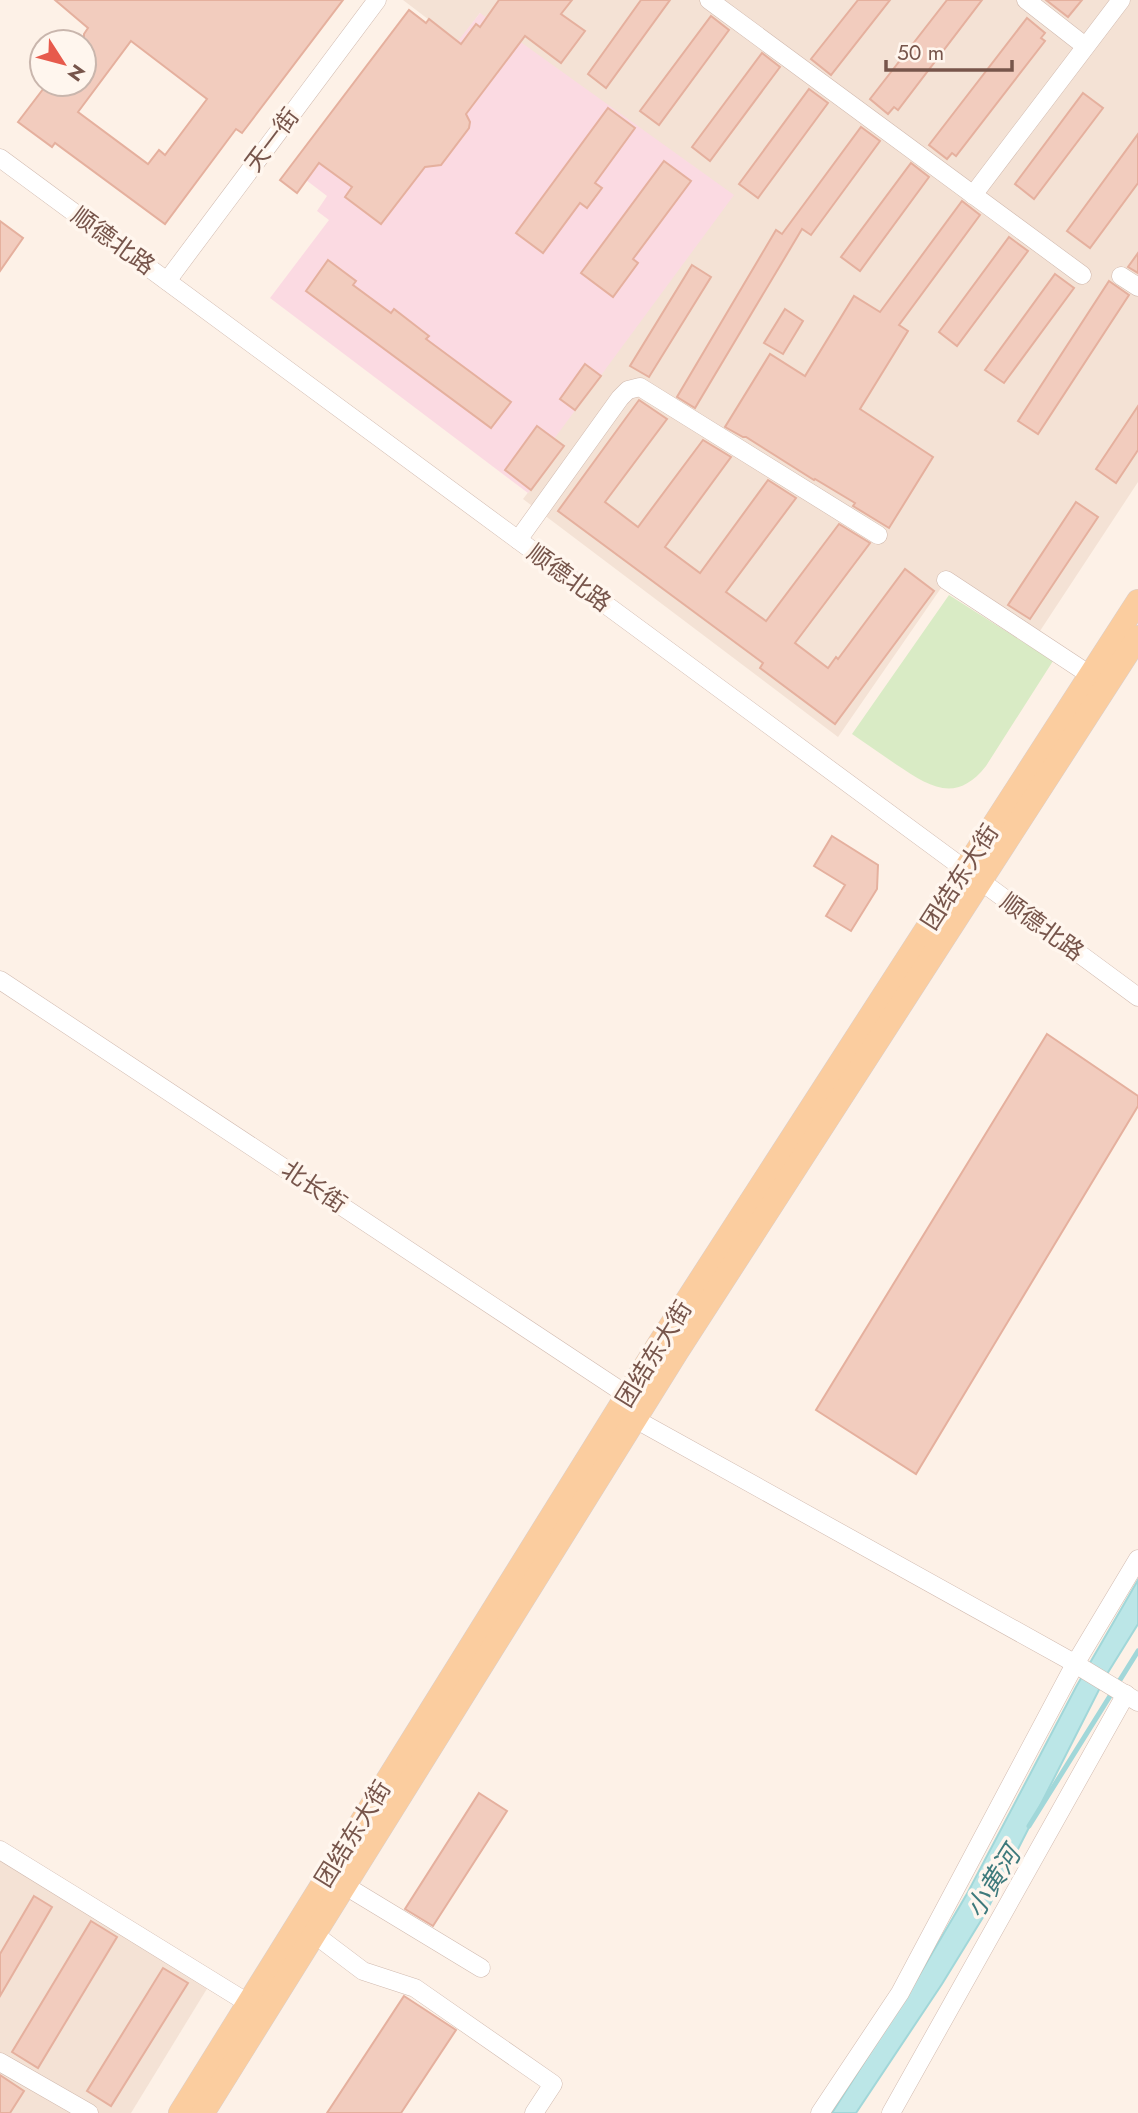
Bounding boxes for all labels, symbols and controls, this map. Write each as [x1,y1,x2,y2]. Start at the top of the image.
north arrow [28,28,98,98]
scale bar [886,28,1012,72]
text: 50 m [897,38,944,68]
text: N [61,59,92,87]
street label: 天一街 [236,100,307,179]
street label: 顺德北路 [64,198,162,283]
street label: 顺德北路 [520,535,618,620]
street label: 团结东大街 [912,817,1007,937]
street label: 顺德北路 [993,884,1091,969]
street label: 北长街 [275,1152,354,1221]
street label: 团结东大街 [607,1294,700,1414]
street label: 团结东大街 [306,1774,399,1894]
water label: 小黄河 [956,1835,1032,1925]

